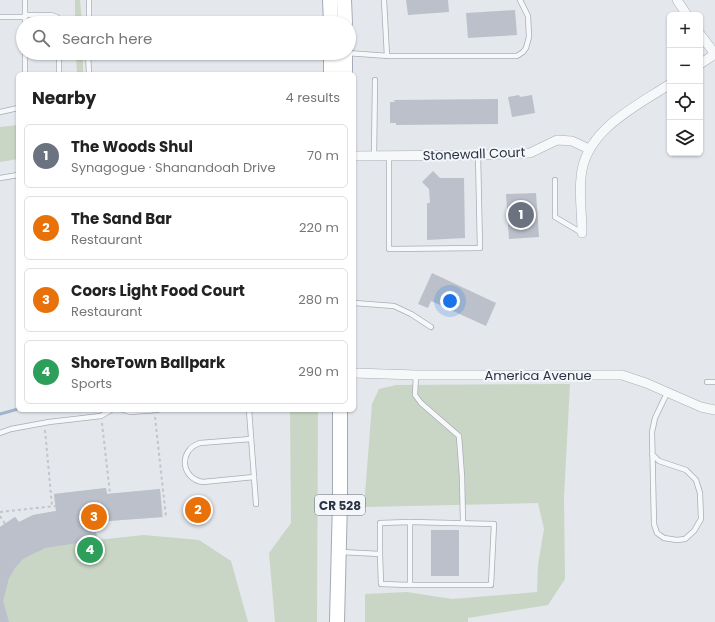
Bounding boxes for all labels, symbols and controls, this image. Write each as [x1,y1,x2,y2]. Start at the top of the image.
map controls [667,12,703,156]
button: + [667,12,703,48]
search box [16,16,356,60]
icon: search [30,27,52,49]
text: Search here [62,28,152,49]
button: − [667,48,703,84]
button: locate [667,84,703,120]
text: Nearby [32,86,96,110]
text: 4 results [286,88,340,107]
button: layers [667,120,703,156]
text: The Woods Shul [71,136,193,157]
street label: Stonewall Court [422,143,526,165]
text: 1 [44,146,48,165]
text: 70 m [307,146,339,165]
text: Synagogue · Shanandoah Drive [71,158,275,177]
pin: 1 [508,200,534,230]
text: The Sand Bar [71,208,172,229]
text: 2 [42,218,50,237]
text: 220 m [299,218,339,237]
text: Restaurant [71,230,142,249]
text: Coors Light Food Court [71,280,245,301]
text: 3 [42,290,50,309]
text: 280 m [298,290,339,309]
your location [440,291,460,311]
text: Restaurant [71,302,142,321]
text: ShoreTown Ballpark [71,352,225,373]
text: 4 [42,362,50,381]
text: 290 m [298,362,339,381]
street label: America Avenue [484,366,592,385]
text: Sports [71,374,112,393]
pin: 2 [185,495,211,525]
road number: CR 528 [315,495,365,515]
pin: 3 [81,502,107,532]
pin: 4 [77,535,103,565]

